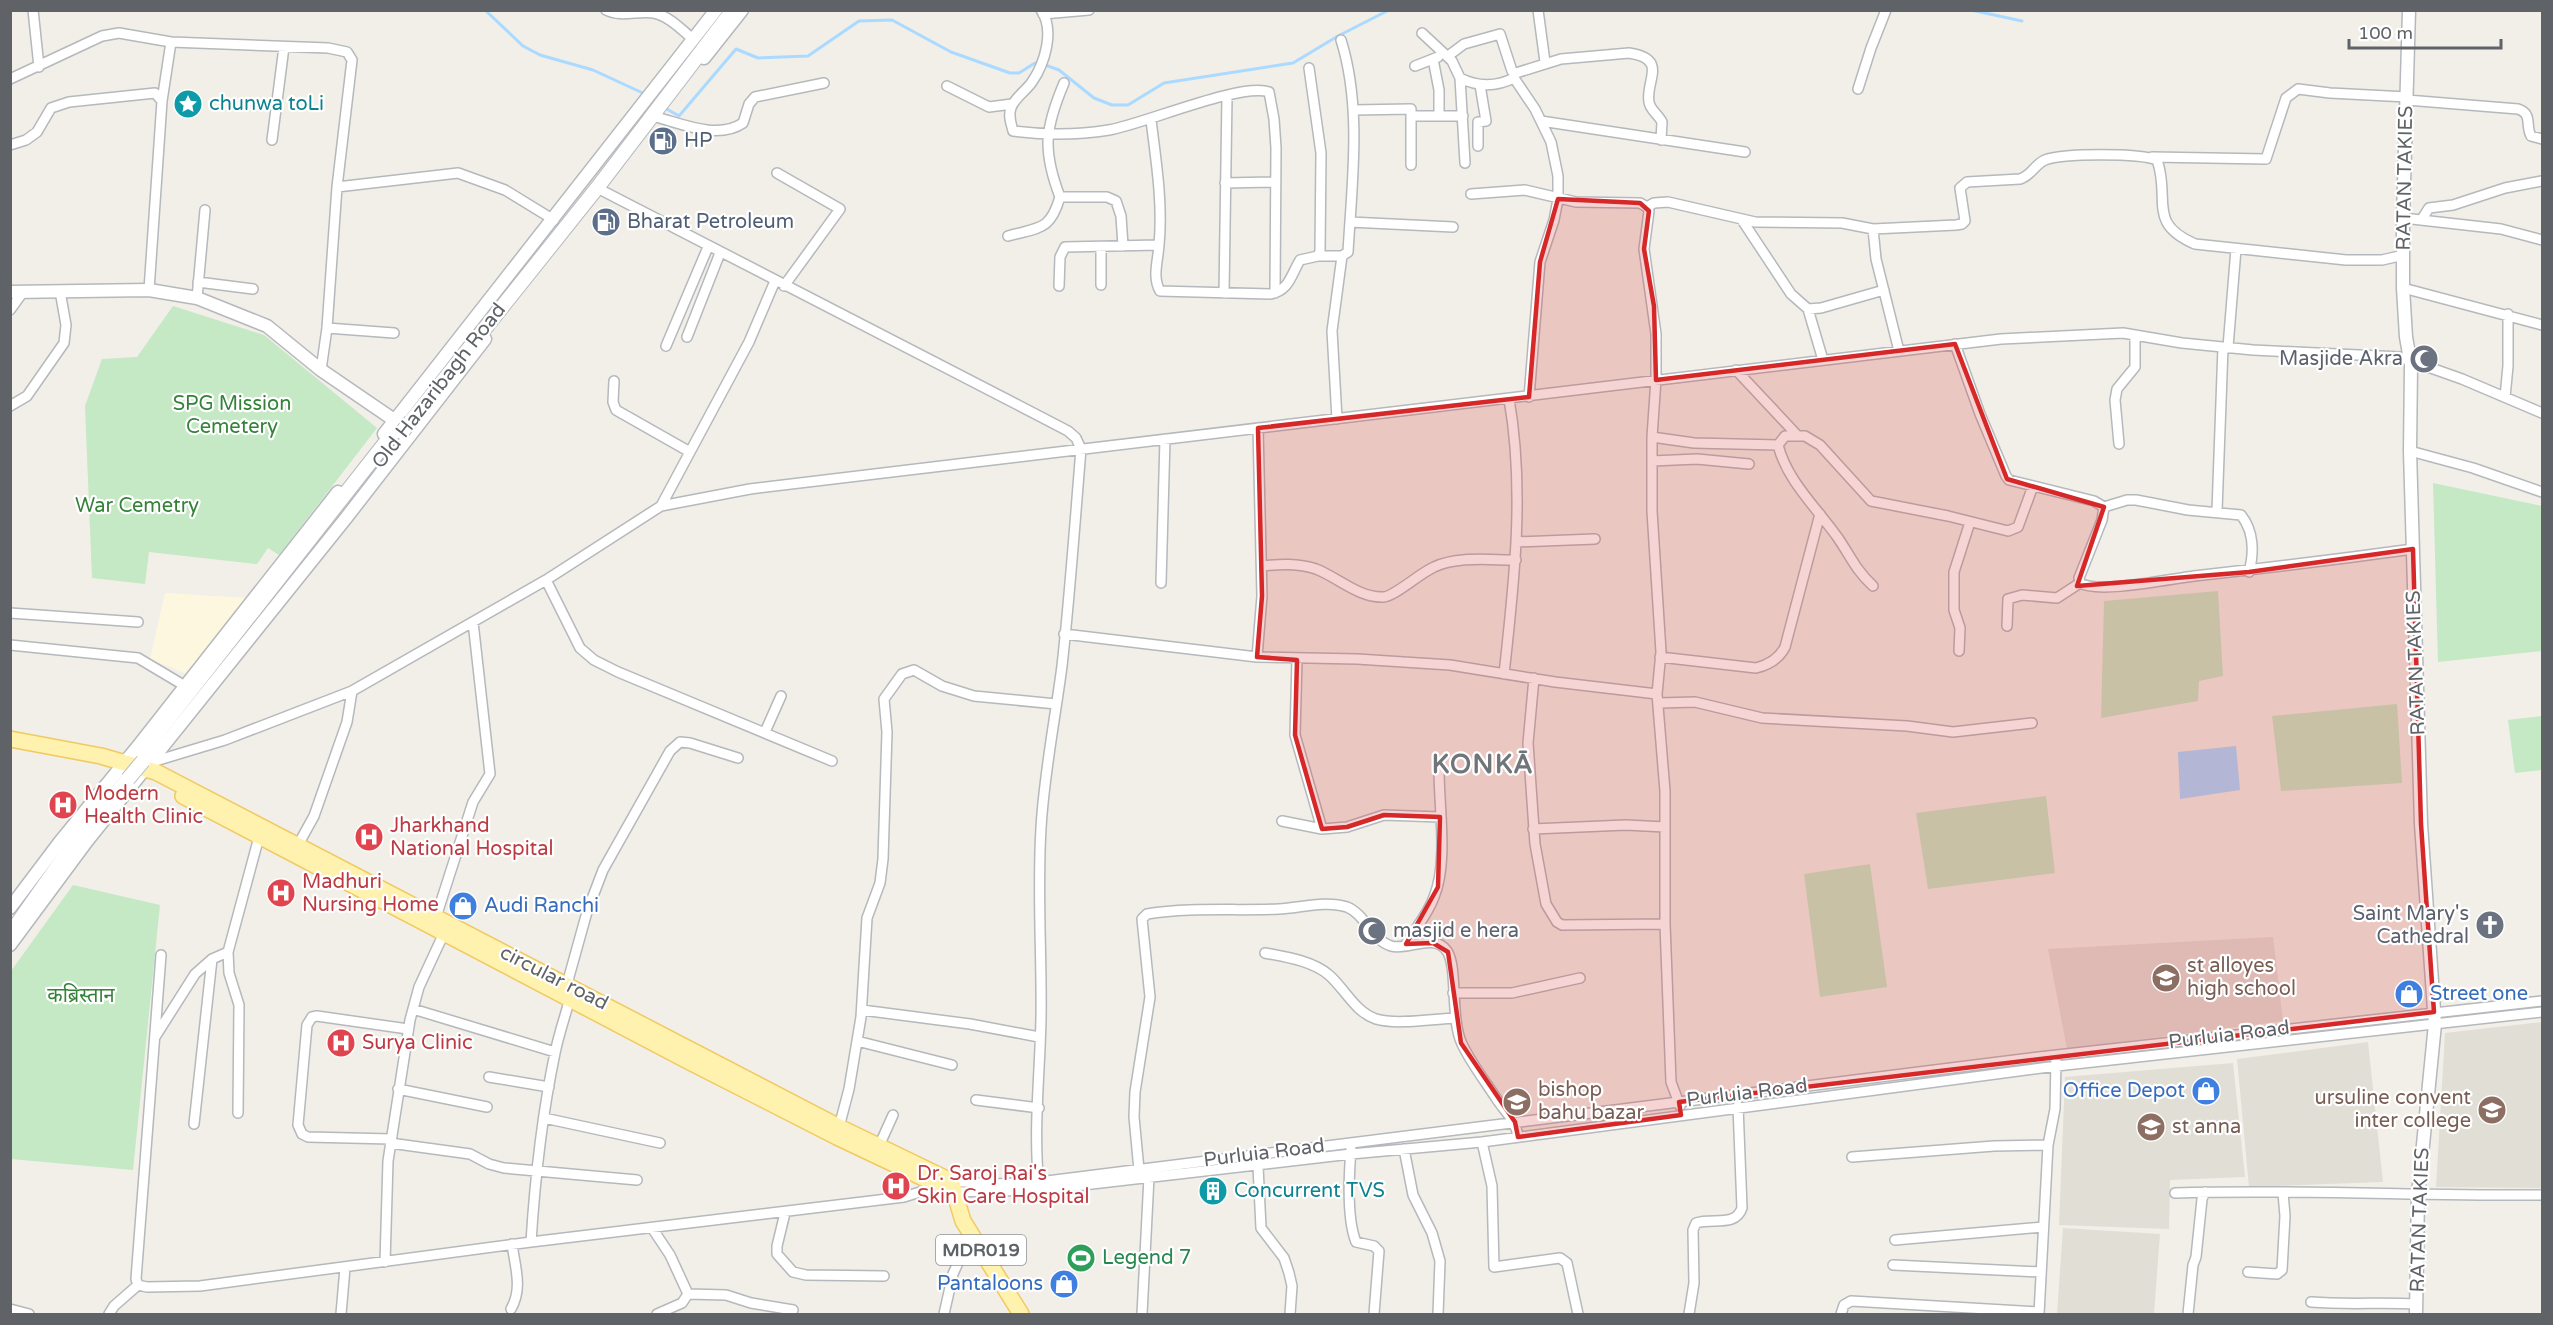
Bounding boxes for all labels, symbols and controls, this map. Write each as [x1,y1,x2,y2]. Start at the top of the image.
scale bar [2349,12,2500,50]
text: 100 m [2358,22,2413,44]
place icon: chunwa toLi [172,88,204,120]
place label: chunwa toLi [209,92,324,116]
street label: RATAN TAKIES [2392,105,2418,251]
fuel station icon: HP [647,125,679,157]
place label: HP [684,129,713,153]
fuel station icon: Bharat Petroleum [590,206,622,238]
place label: Bharat Petroleum [627,210,794,234]
street label: Old Hazaribagh Road [367,299,511,473]
mosque icon: Masjide Akra [2408,343,2440,375]
place label: Masjide Akra [2279,347,2403,371]
park label: SPG Mission Cemetery [173,392,291,439]
park label: War Cemetry [75,494,199,518]
street label: RATAN TAKIES [2401,590,2431,736]
district label: KONKĀ [1432,749,1534,780]
place label: Modern Health Clinic [84,782,203,829]
hospital icon: Modern Health Clinic [47,789,79,821]
place label: Jharkhand National Hospital [390,814,553,861]
hospital icon: Jharkhand National Hospital [353,821,385,853]
place label: Madhuri Nursing Home [302,870,439,917]
hospital icon: Madhuri Nursing Home [265,877,297,909]
shop icon: Audi Ranchi [447,890,479,922]
place label: Audi Ranchi [484,894,599,918]
place label: Saint Mary's Cathedral [2353,902,2469,949]
church icon: Saint Mary's Cathedral [2474,909,2506,941]
mosque icon: masjid e hera [1356,915,1388,947]
place label: masjid e hera [1393,919,1519,943]
street label: circular road [496,940,612,1016]
place label: st alloyes high school [2187,954,2296,1001]
school or university icon: st alloyes high school [2150,962,2182,994]
shop icon: Street one [2393,978,2425,1010]
place label: Street one [2430,982,2528,1006]
park label: कब्रिस्तान [47,983,116,1008]
street label: Purluia Road [2167,1016,2291,1054]
hospital icon: Surya Clinic [325,1027,357,1059]
place label: Surya Clinic [362,1031,473,1055]
street label: Purluia Road [1685,1074,1809,1112]
shop icon: Office Depot [2190,1075,2222,1107]
place label: bishop bahu bazar [1538,1078,1644,1125]
place label: Office Depot [2063,1079,2185,1103]
school or university icon: bishop bahu bazar [1501,1086,1533,1118]
place label: ursuline convent inter college [2315,1086,2471,1133]
school or university icon: ursuline convent inter college [2476,1094,2508,1126]
school or university icon: st anna [2135,1111,2167,1143]
place label: st anna [2172,1115,2241,1139]
street label: Purluia Road [1202,1134,1326,1172]
street label: RATAN TAKIES [2405,1147,2435,1293]
place label: Dr. Saroj Rai's Skin Care Hospital [917,1162,1089,1209]
hospital icon: Dr. Saroj Rai's Skin Care Hospital [880,1170,912,1202]
building icon: Concurrent TVS [1197,1175,1229,1207]
place label: Concurrent TVS [1234,1179,1385,1203]
road number: MDR019 [936,1235,1026,1265]
sports icon: Legend 7 [1065,1242,1097,1274]
place label: Legend 7 [1102,1246,1191,1270]
shop icon: Pantaloons [1048,1268,1080,1300]
place label: Pantaloons [937,1272,1043,1296]

